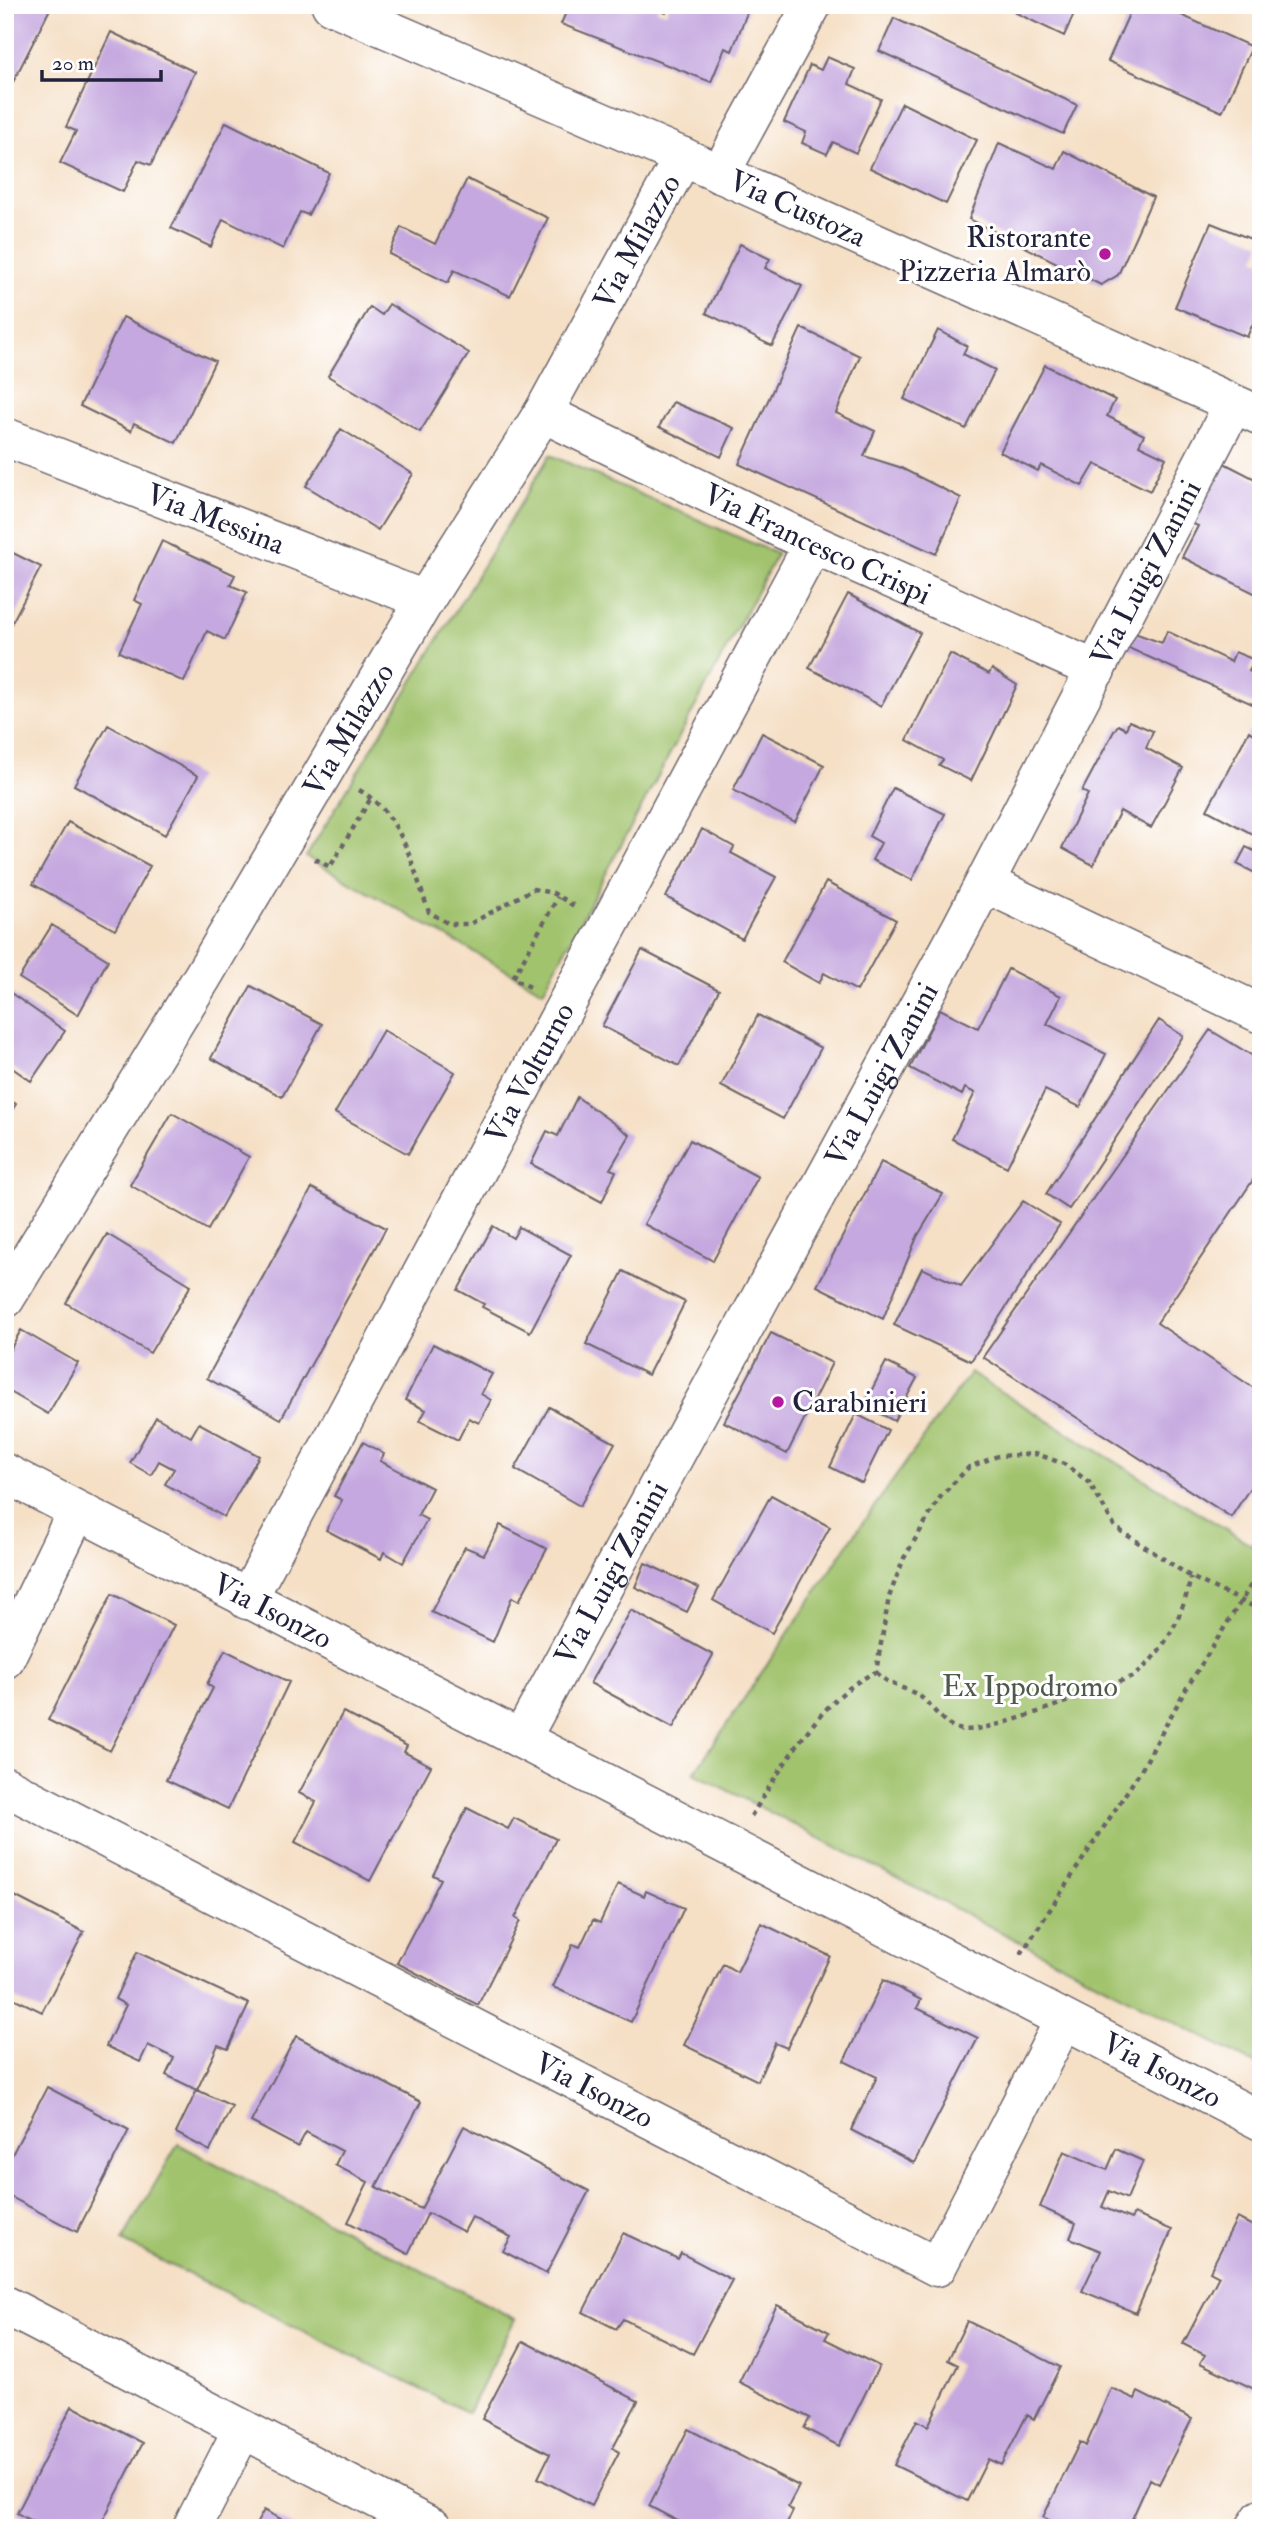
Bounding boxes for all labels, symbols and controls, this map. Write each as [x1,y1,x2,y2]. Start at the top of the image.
scale bar [42,38,161,82]
text: 20 m [52,50,94,77]
street label: Via Custoza [723,162,872,256]
street label: Via Milazzo [585,168,689,316]
place label: Ristorante Pizzeria Almarò [898,219,1091,290]
marker: Ristorante Pizzeria Almarò [1097,246,1113,262]
street label: Via Luigi Zanini [1083,474,1210,672]
street label: Via Messina [141,476,291,563]
street label: Via Francesco Crispi [697,476,937,613]
street label: Via Milazzo [295,657,403,803]
street label: Via Luigi Zanini [817,976,947,1173]
street label: Via Volturno [477,996,583,1150]
place label: Carabinieri [792,1384,927,1421]
marker: Carabinieri [770,1394,786,1410]
street label: Via Luigi Zanini [547,1475,676,1672]
street label: Via Isonzo [206,1565,338,1657]
park label: Ex Ippodromo [942,1668,1118,1705]
street label: Via Isonzo [1096,2024,1228,2116]
street label: Via Isonzo [528,2044,660,2137]

